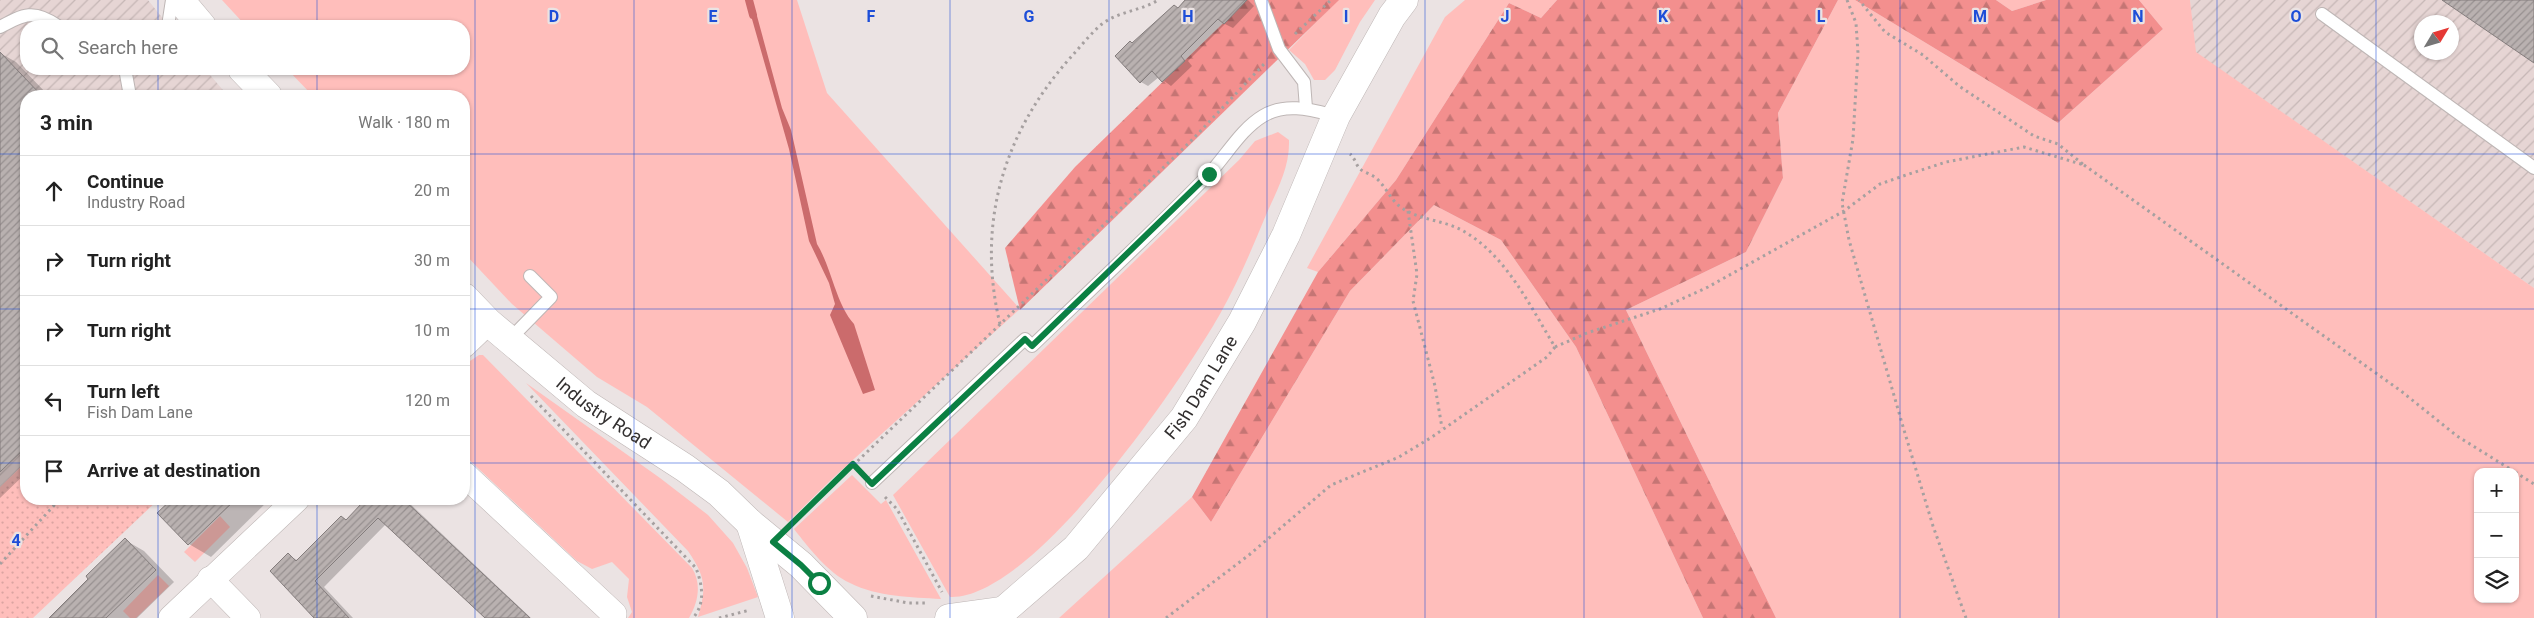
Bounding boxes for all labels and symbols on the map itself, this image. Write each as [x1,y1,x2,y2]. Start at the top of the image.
text: D [549,7,559,26]
text: E [709,7,718,26]
text: F [867,7,876,26]
text: G [1024,7,1035,26]
text: H [1182,7,1194,26]
text: I [1344,7,1348,26]
text: J [1501,7,1509,26]
text: K [1658,7,1669,26]
text: L [1817,7,1826,26]
text: M [1973,7,1987,26]
text: N [2132,7,2144,26]
text: O [2290,7,2302,26]
north arrow [2414,15,2459,60]
route end [1198,163,1221,186]
street label: Fish Dam Lane [1160,332,1241,443]
street label: Industry Road [552,373,655,453]
text: 4 [11,531,21,550]
route start [808,572,831,595]

